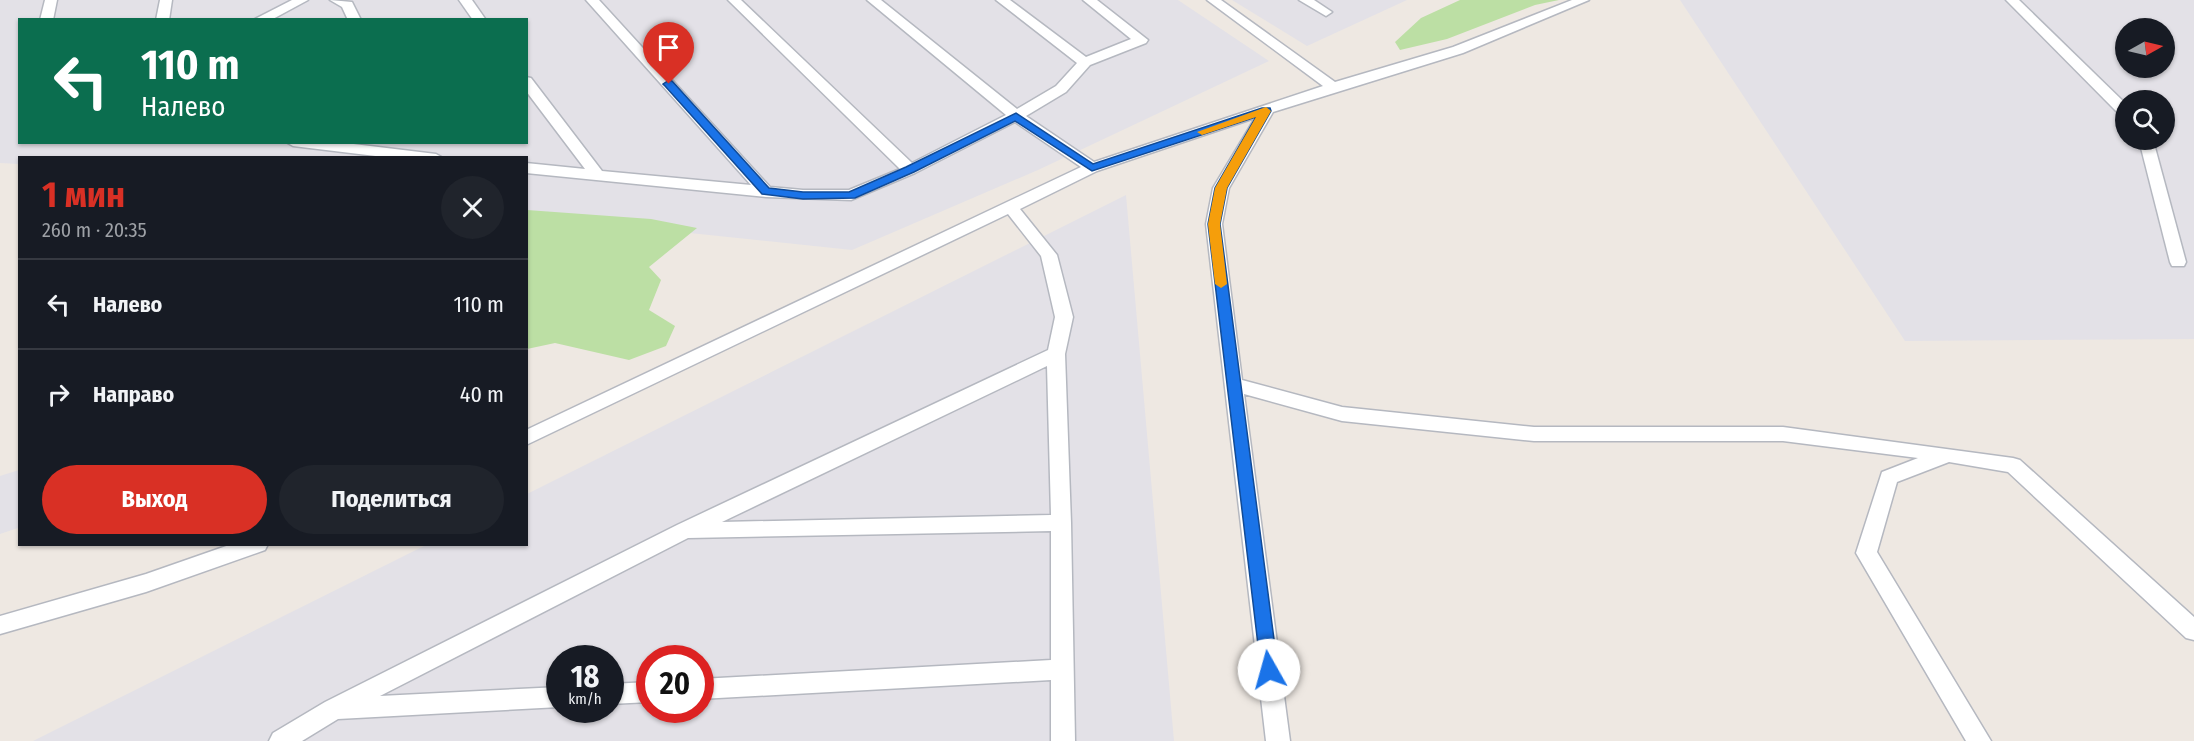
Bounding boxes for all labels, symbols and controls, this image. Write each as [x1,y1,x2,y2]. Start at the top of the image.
north arrow [2115,18,2175,78]
map controls [2115,18,2175,150]
pin [643,22,694,84]
icon: arrive [652,31,685,64]
text: 110 m [141,40,240,90]
icon: left [42,42,120,120]
button: search [2115,90,2175,150]
text: Налево [141,91,225,123]
text: 1 мин [42,173,125,217]
button: close [441,176,504,239]
text: 260 m · 20:35 [42,218,147,242]
icon: left [42,288,75,321]
text: Налево [93,291,162,318]
text: 110 m [454,291,504,318]
icon: right [42,378,75,411]
text: Направо [93,381,174,408]
text: 40 m [460,381,504,408]
button: Выход [42,465,267,534]
button: Поделиться [279,465,504,534]
position arrow [1237,638,1301,702]
speed limit sign: 20 [636,645,714,723]
text: 18 [571,659,599,695]
text: km/h [568,690,602,708]

